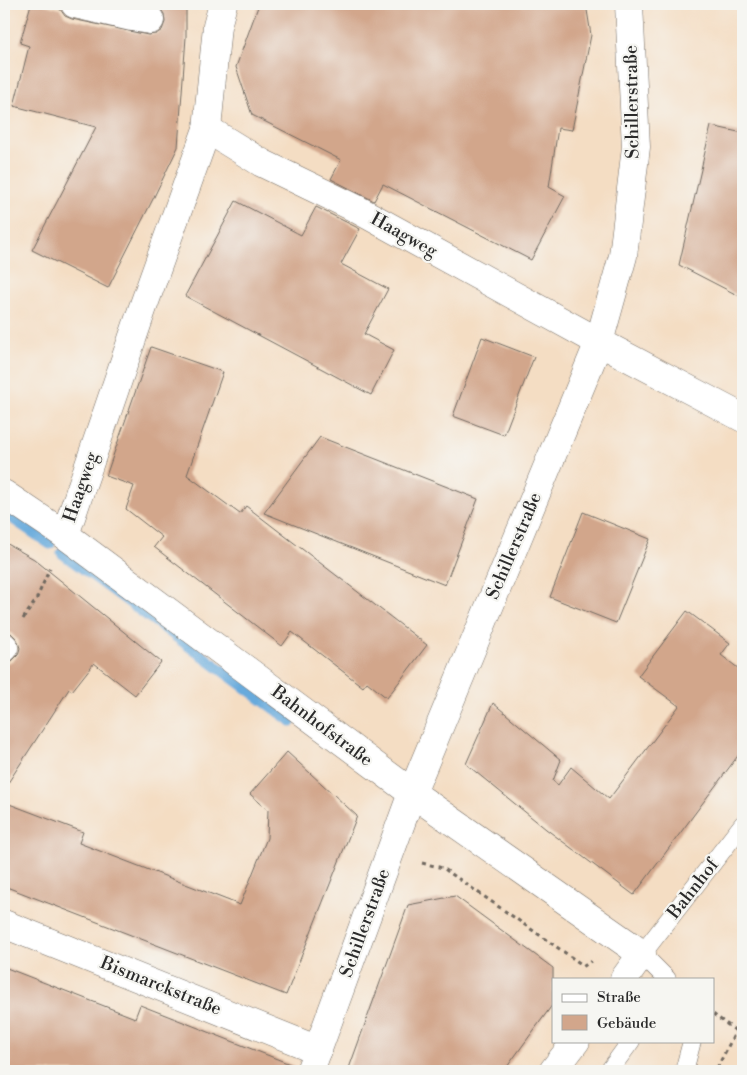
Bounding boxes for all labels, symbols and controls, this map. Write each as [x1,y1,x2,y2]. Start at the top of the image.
street label: Schillerstraße [620,45,644,159]
street label: Haagweg [367,207,442,263]
street label: Haagweg [58,448,104,525]
street label: Schillerstraße [481,489,547,603]
street label: Bahnhofstraße [266,680,377,772]
street label: Bahnhof [662,853,725,925]
street label: Schillerstraße [335,866,395,980]
street label: Bismarckstraße [96,951,225,1021]
legend [552,978,714,1042]
text: Straße [597,988,641,1007]
text: Gebäude [597,1014,656,1033]

